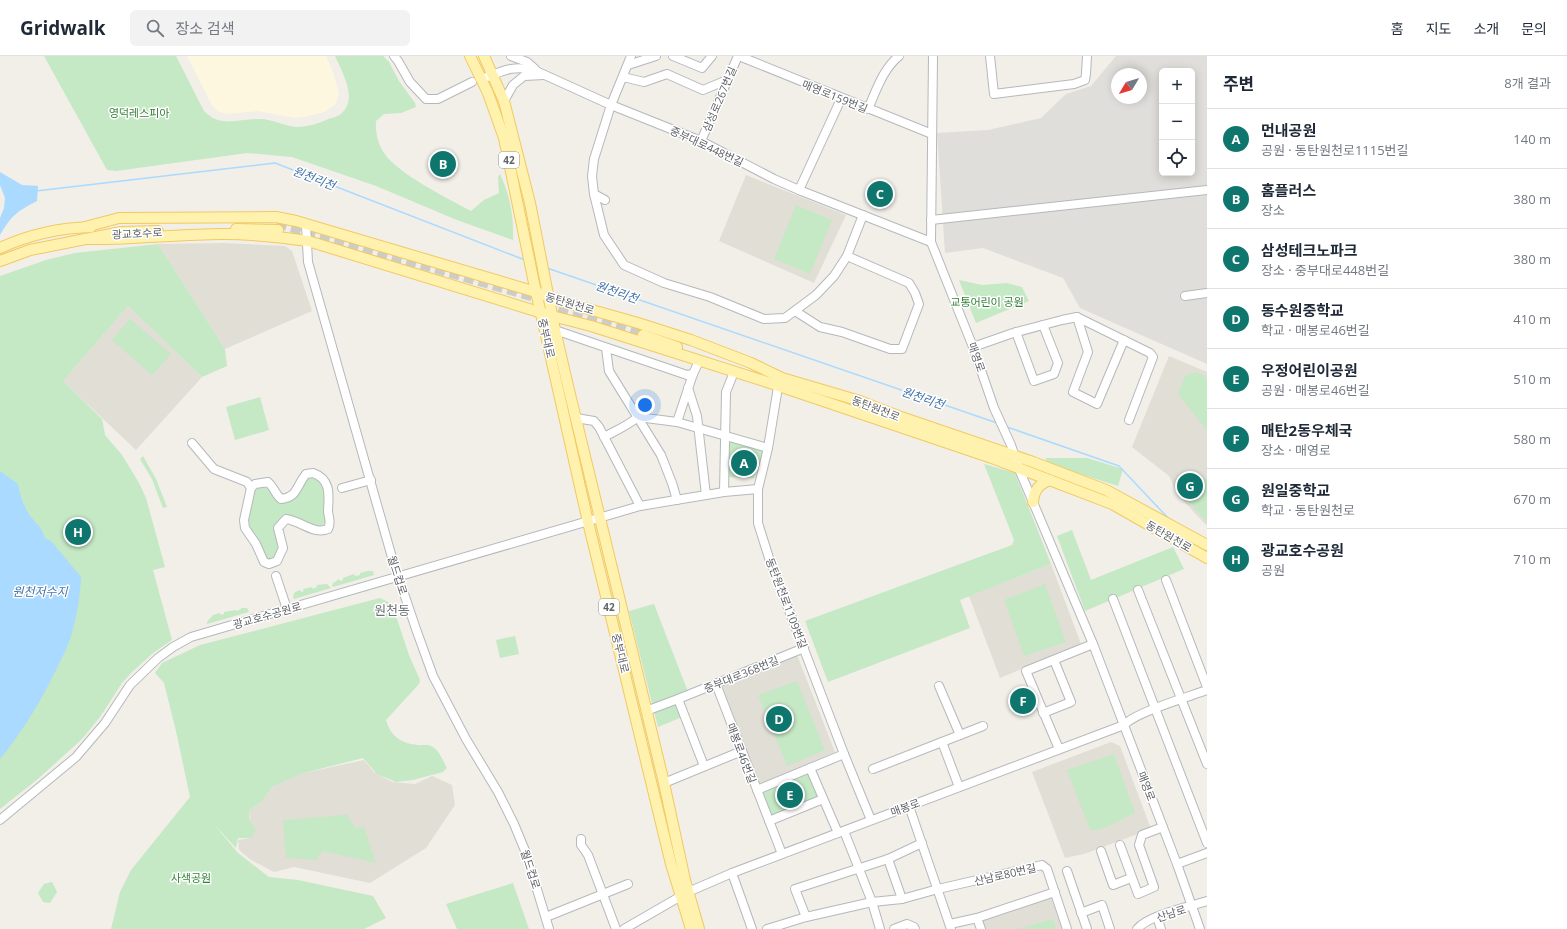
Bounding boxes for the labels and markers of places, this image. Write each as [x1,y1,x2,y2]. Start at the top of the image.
pin: B [430,149,456,179]
pin: C [867,179,893,209]
pin: A [731,448,757,478]
pin: G [1177,471,1203,501]
pin: H [65,517,91,547]
pin: F [1010,686,1036,716]
pin: D [766,704,792,734]
pin: E [777,780,803,810]

